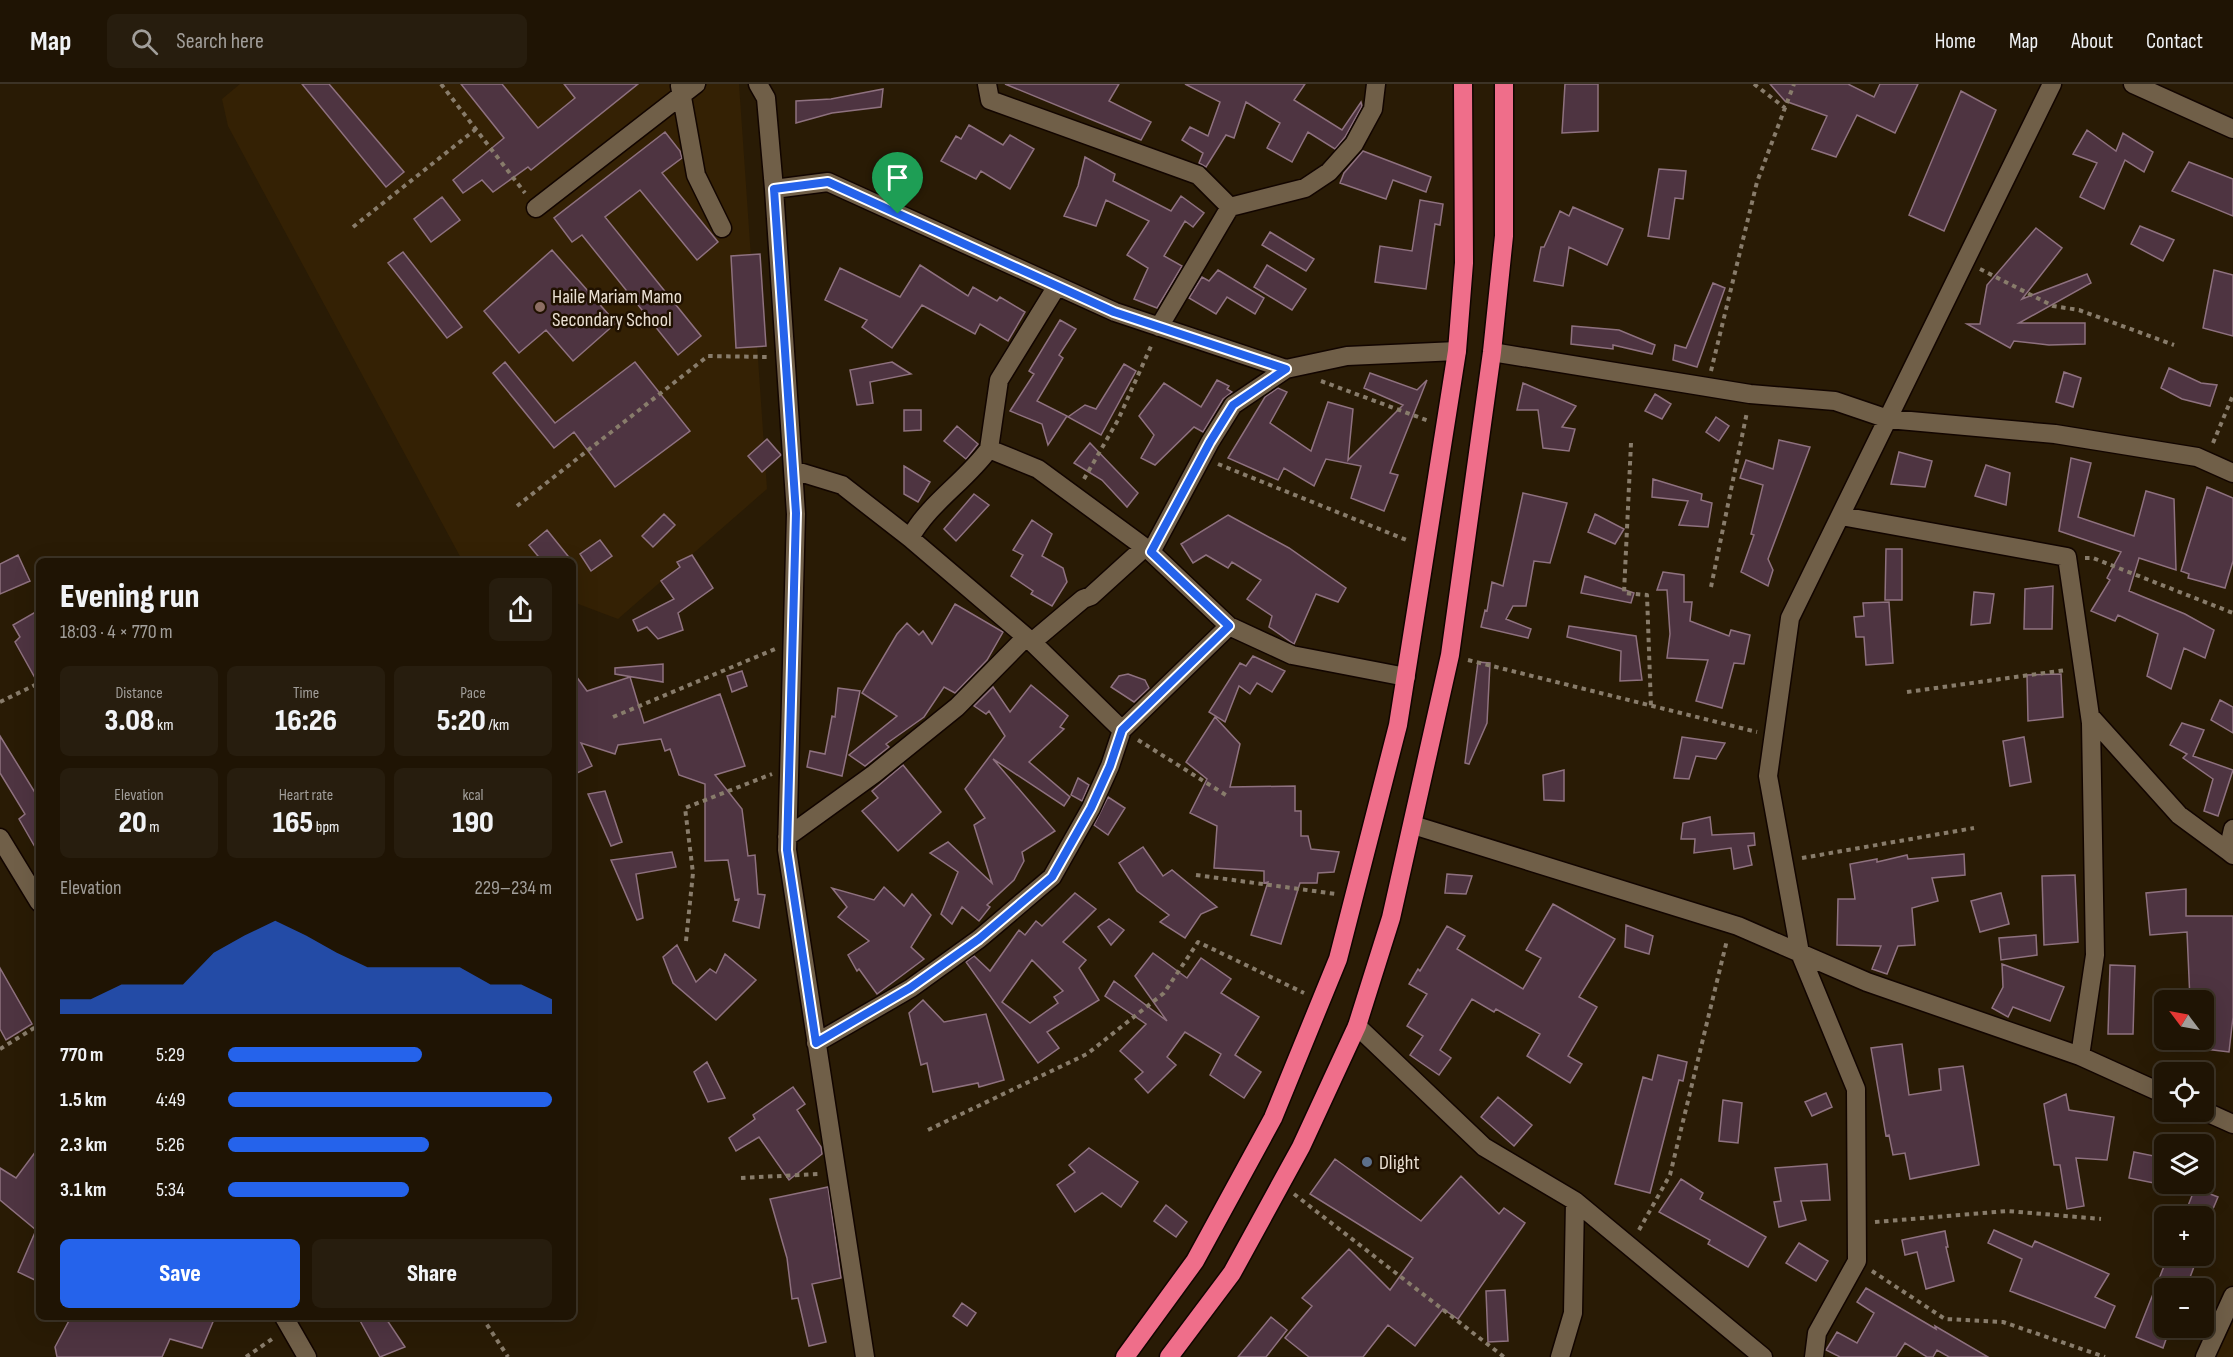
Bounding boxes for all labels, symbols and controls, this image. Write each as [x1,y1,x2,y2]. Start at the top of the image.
search box [107,14,527,68]
text: Map [30,25,71,58]
icon: search [128,25,161,58]
text: Search here [176,28,264,55]
text: Home [1935,29,1976,54]
text: Map [2009,29,2038,54]
text: About [2071,29,2113,54]
text: Contact [2146,29,2203,54]
pin [872,152,923,214]
icon: arrive [881,161,914,194]
place label: Haile Mariam Mamo Secondary School [552,285,682,332]
marker: Haile Mariam Mamo Secondary School [533,300,547,314]
text: Evening run [60,577,200,617]
button: share [489,578,552,641]
text: 18:03 · 4 × 770 m [60,620,173,644]
text: Distance [115,684,163,703]
text: Time [293,684,319,703]
text: Pace [460,684,486,703]
text: 3.08 [105,703,155,739]
text: 16:26 [275,703,337,739]
text: 5:20 [437,703,486,739]
text: km [155,716,173,735]
text: /km [486,716,509,735]
text: Elevation [114,786,164,805]
text: Heart rate [279,786,333,805]
text: kcal [462,786,484,805]
text: 20 [119,805,147,841]
text: 165 [273,805,313,841]
text: 190 [452,805,494,841]
text: m [147,818,160,837]
text: bpm [313,818,339,837]
text: Elevation [60,876,122,900]
text: 229–234 m [474,876,552,900]
north arrow [2154,990,2214,1050]
map controls [2154,990,2214,1338]
text: 770 m [60,1043,103,1067]
text: 5:29 [156,1043,185,1067]
button: locate [2154,1062,2214,1122]
text: 1.5 km [60,1088,106,1112]
text: 4:49 [156,1088,185,1112]
text: 2.3 km [60,1133,107,1157]
text: 5:26 [156,1133,185,1157]
button: layers [2154,1134,2214,1194]
place label: Dlight [1379,1151,1419,1175]
marker: Dlight [1360,1155,1374,1169]
text: 3.1 km [60,1178,106,1202]
text: 5:34 [156,1178,185,1202]
button: + [2154,1206,2214,1266]
button: Save [60,1239,300,1308]
button: Share [312,1239,552,1308]
button: − [2154,1278,2214,1338]

